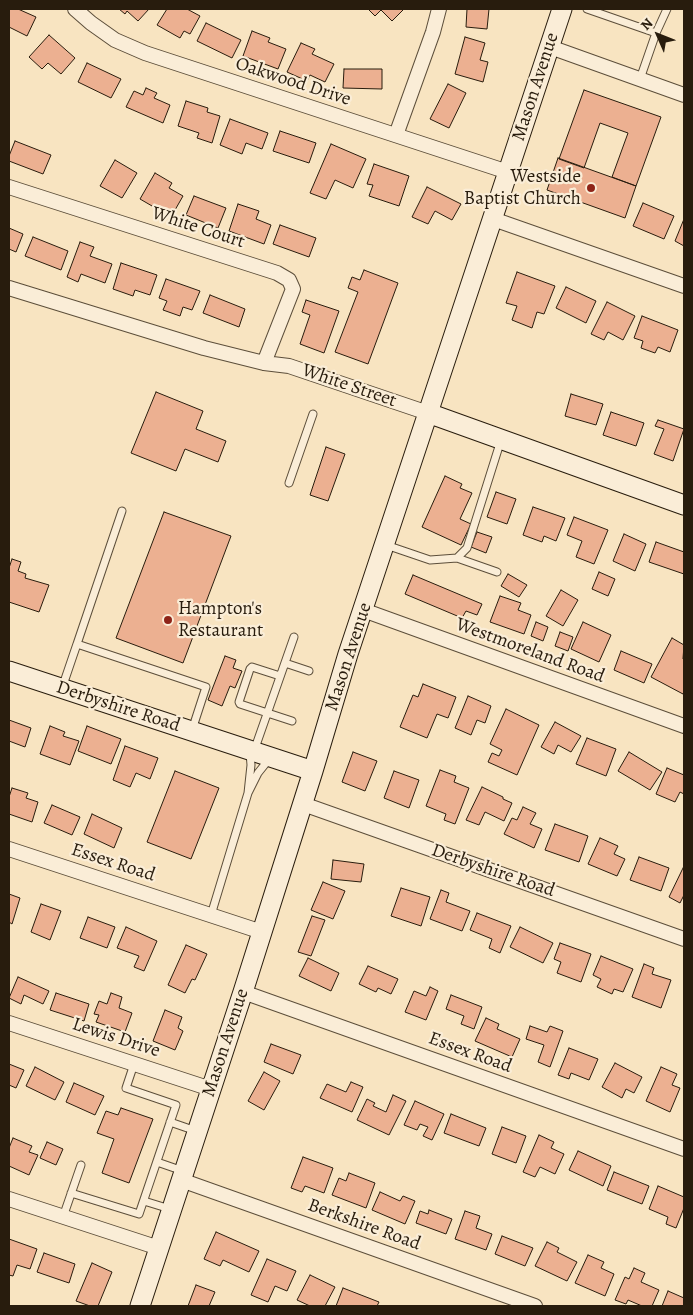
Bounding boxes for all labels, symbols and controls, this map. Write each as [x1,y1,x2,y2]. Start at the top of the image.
north arrow [633,10,683,60]
text: N [636,14,657,35]
street label: Mason Avenue [508,30,564,144]
street label: Oakwood Drive [232,53,354,111]
place label: Westside Baptist Church [464,166,581,210]
marker: Westside Baptist Church [585,182,597,194]
street label: White Court [149,202,247,254]
street label: White Street [299,359,399,413]
place label: Hampton's Restaurant [178,598,263,642]
street label: Mason Avenue [321,600,377,714]
street label: Westmoreland Road [452,613,608,689]
marker: Hampton's Restaurant [162,614,174,626]
street label: Derbyshire Road [53,676,183,738]
street label: Essex Road [68,839,158,887]
street label: Derbyshire Road [428,839,558,903]
street label: Mason Avenue [198,986,254,1100]
street label: Lewis Drive [69,1013,163,1063]
street label: Essex Road [425,1027,515,1079]
street label: Berkshire Road [304,1194,424,1256]

